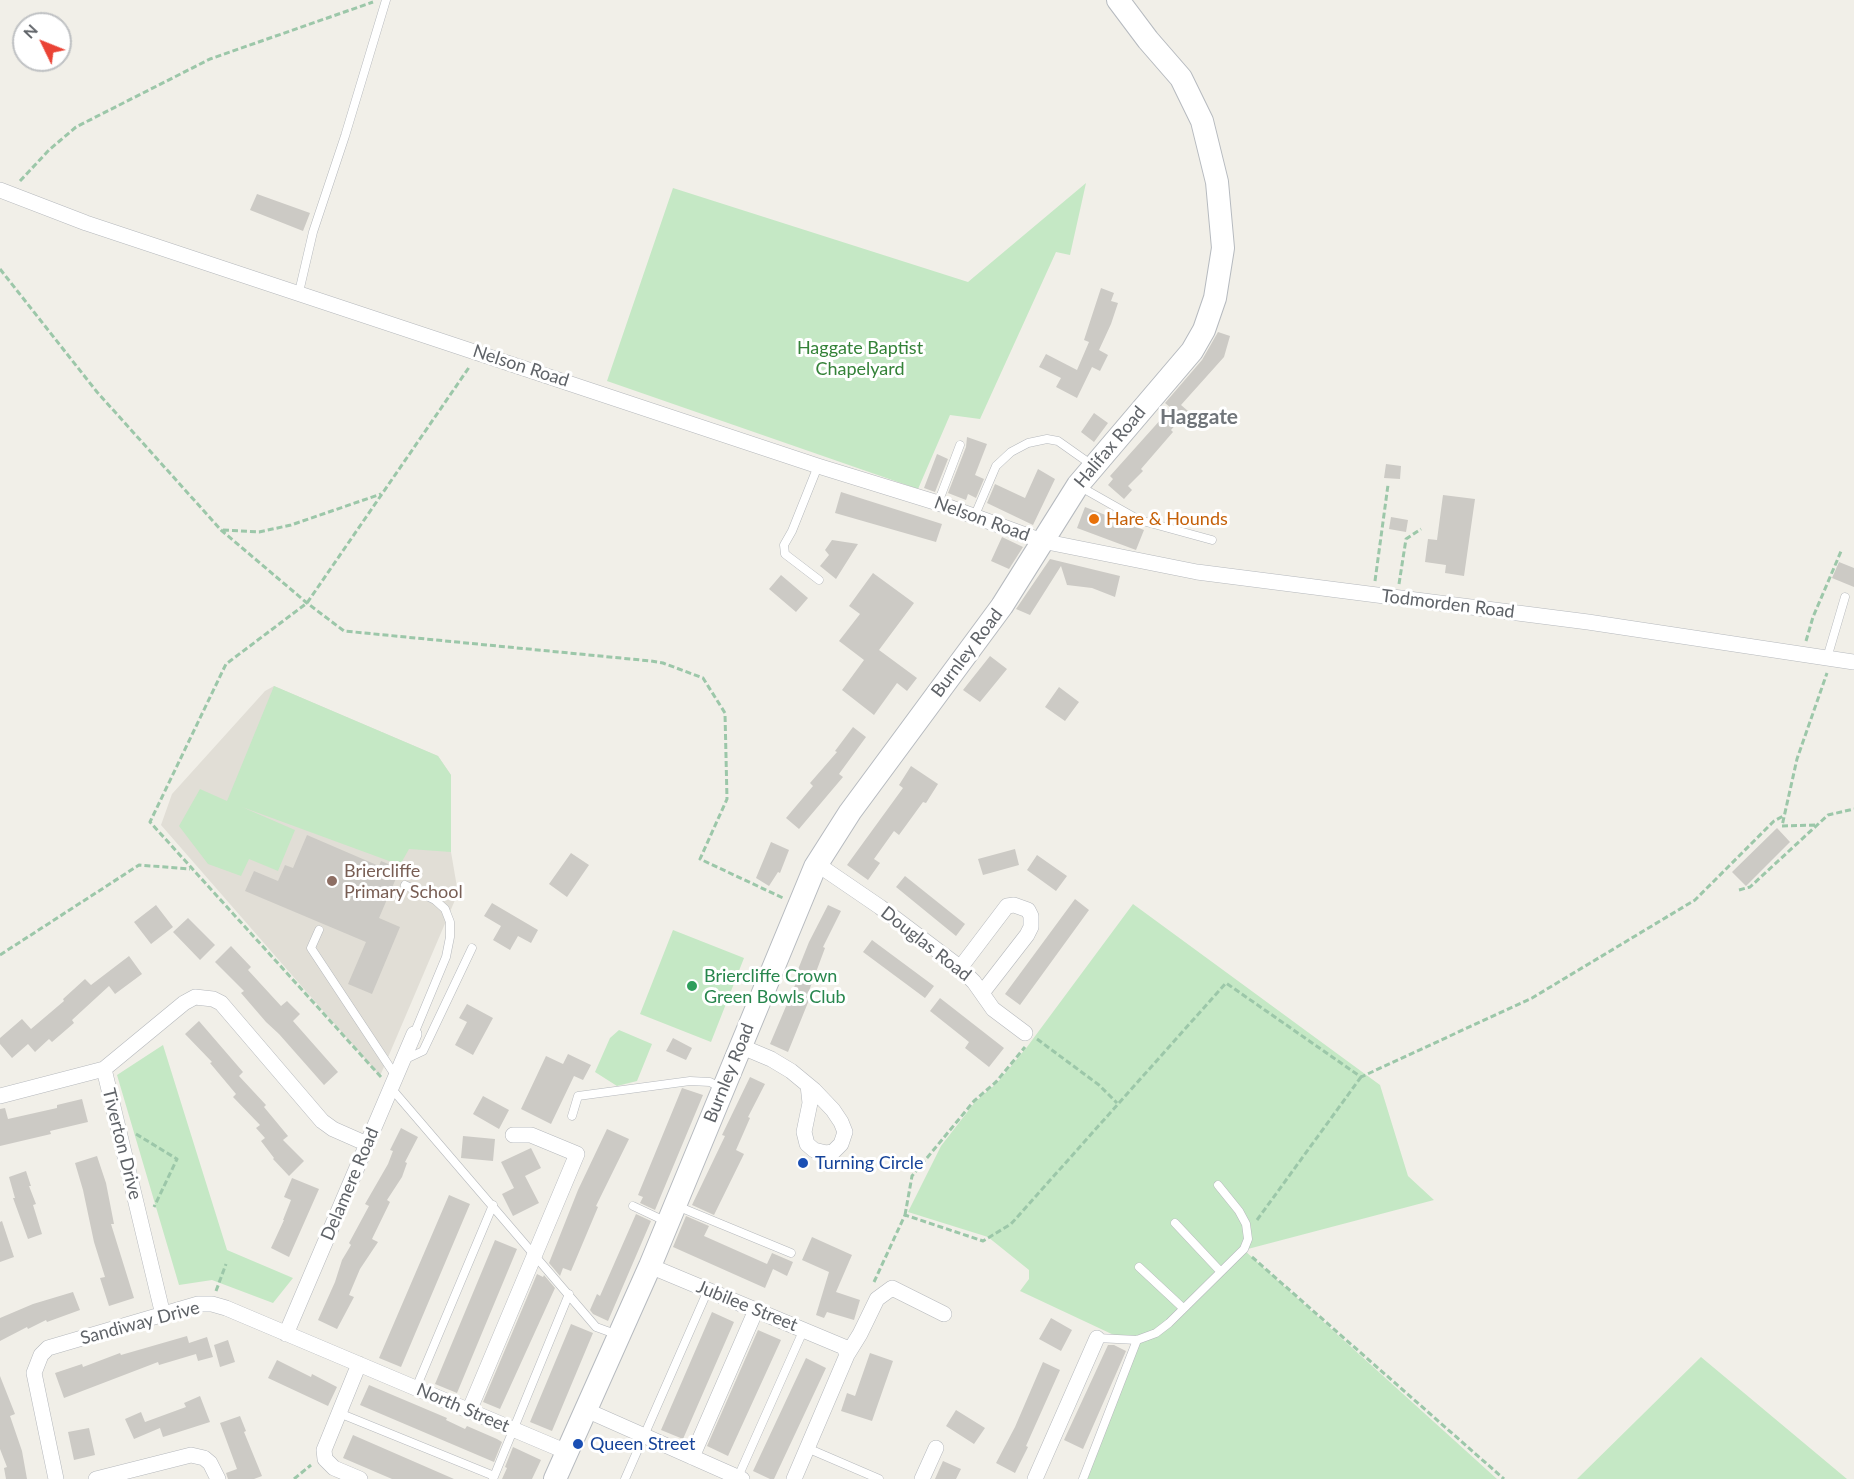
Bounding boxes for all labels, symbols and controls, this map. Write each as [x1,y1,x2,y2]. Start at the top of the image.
north arrow [12,12,72,72]
text: N [19,20,41,42]
park label: Haggate Baptist Chapelyard [797,337,923,380]
street label: Nelson Road [470,340,572,392]
street label: Halifax Road [1070,402,1150,492]
district label: Haggate [1160,404,1238,430]
street label: Nelson Road [931,492,1033,546]
place label: Hare & Hounds [1106,508,1228,530]
marker: Hare & Hounds [1087,512,1101,526]
street label: Todmorden Road [1380,585,1516,623]
street label: Burnley Road [927,604,1007,702]
place label: Briercliffe Primary School [344,860,463,902]
marker: Briercliffe Primary School [325,874,339,888]
street label: Douglas Road [877,902,975,986]
place label: Briercliffe Crown Green Bowls Club [704,965,846,1008]
marker: Briercliffe Crown Green Bowls Club [685,979,699,993]
street label: Burnley Road [699,1020,759,1126]
street label: Tiverton Drive [98,1086,146,1202]
street label: Delamere Road [316,1124,384,1244]
place label: Turning Circle [815,1152,924,1174]
marker: Turning Circle [796,1156,810,1170]
street label: Jubilee Street [693,1276,801,1336]
street label: Sandiway Drive [78,1297,202,1349]
street label: North Street [413,1379,513,1437]
place label: Queen Street [590,1433,695,1455]
marker: Queen Street [571,1437,585,1451]

